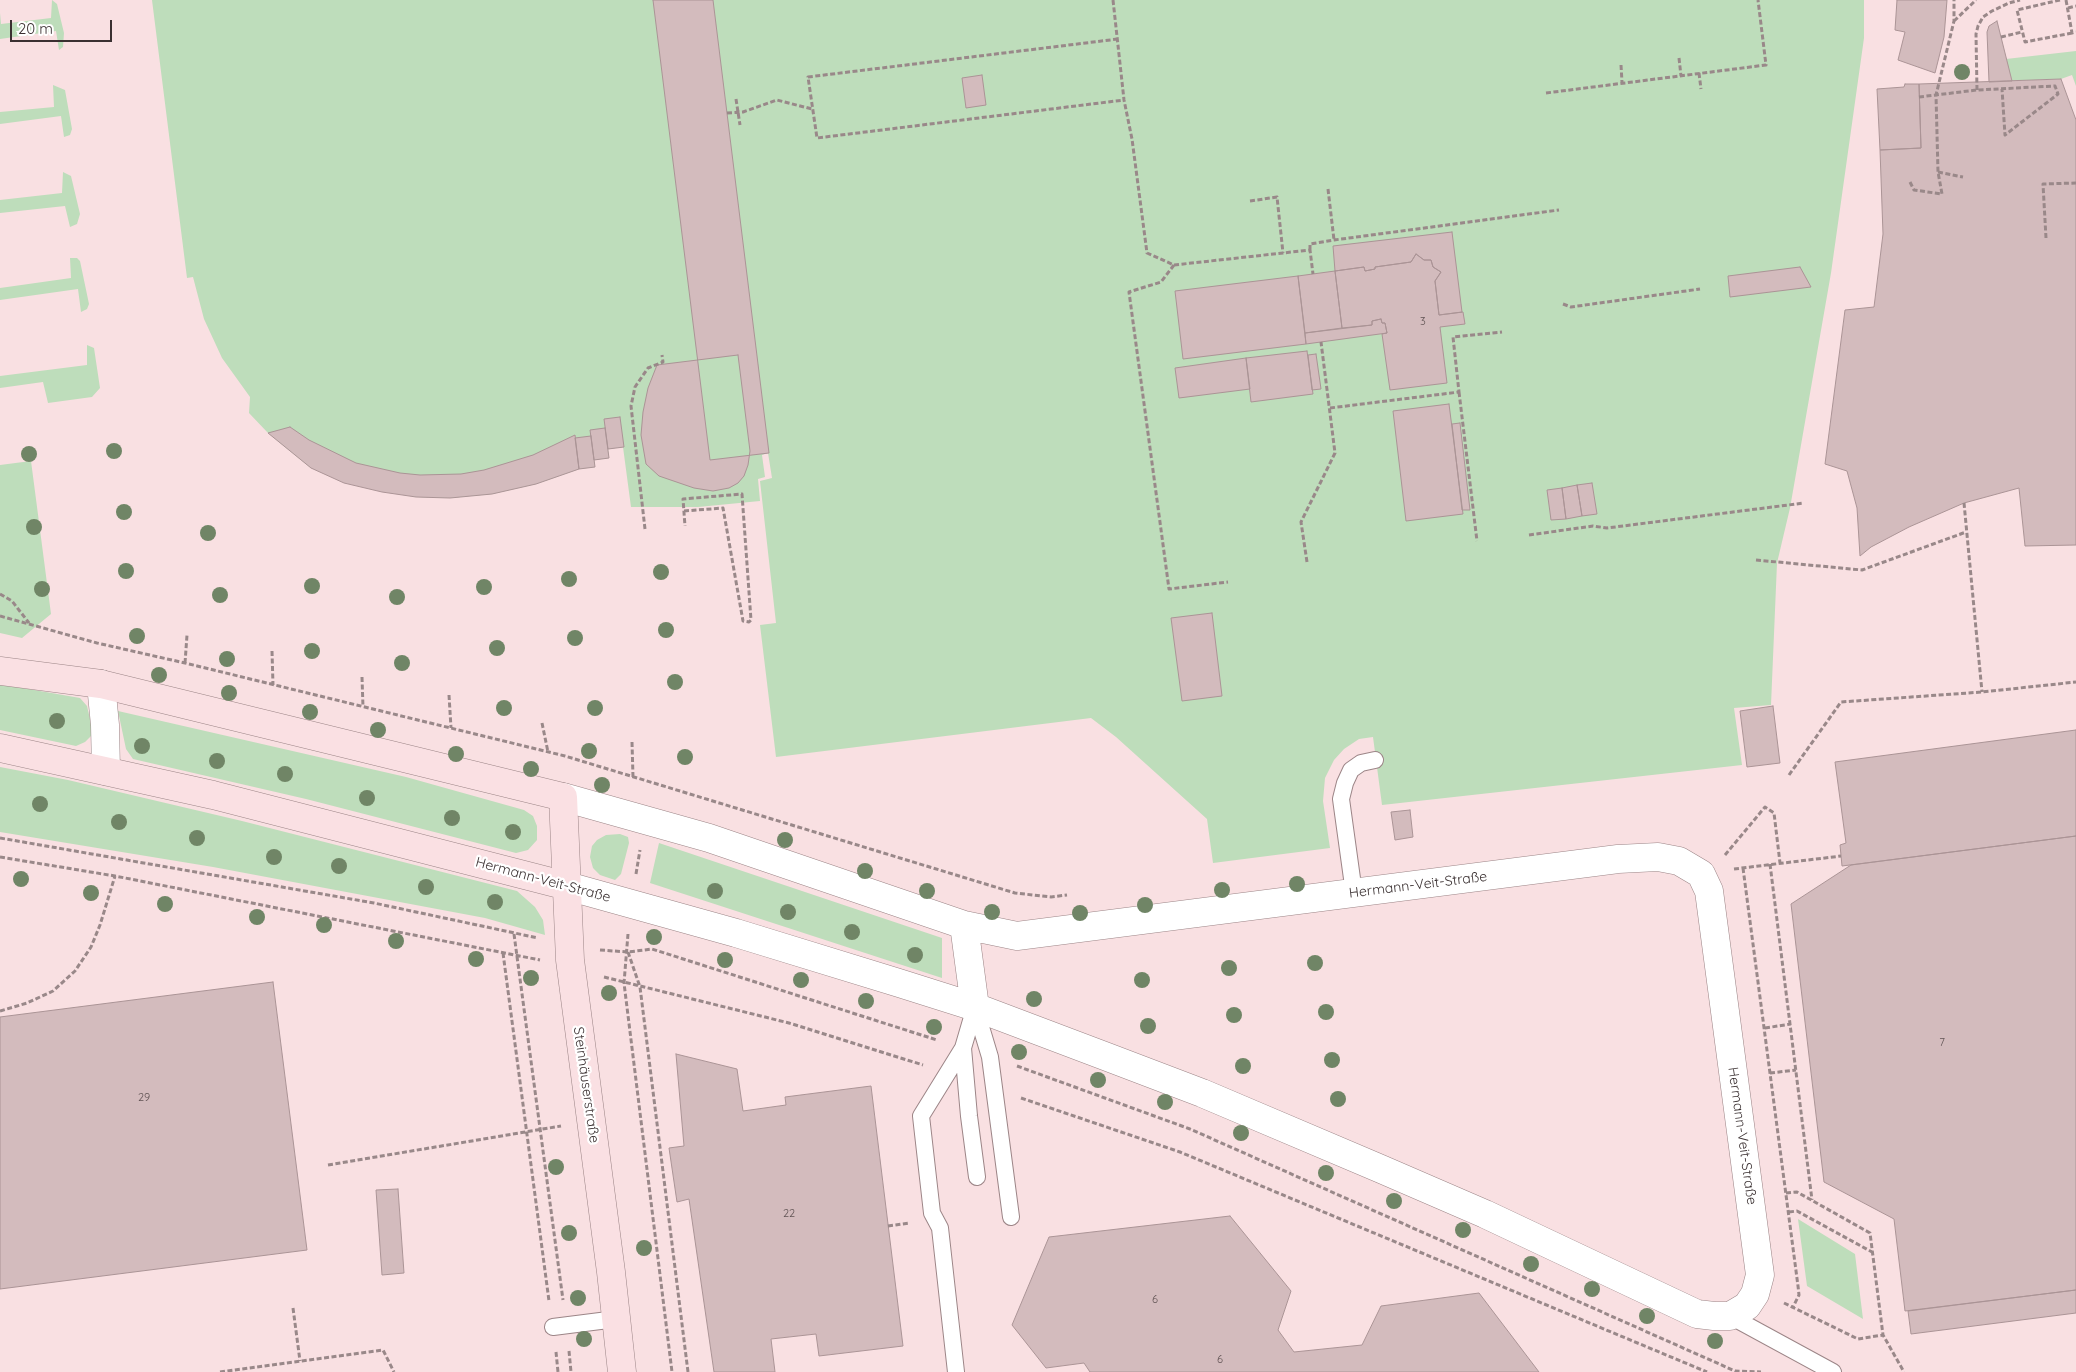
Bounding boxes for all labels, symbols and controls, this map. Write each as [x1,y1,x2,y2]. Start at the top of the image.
scale bar [12,10,115,42]
text: 20 m [18,19,53,38]
house number: 3 [1420,315,1426,329]
street label: Hermann-Veit-Straße [474,854,612,906]
street label: Hermann-Veit-Straße [1348,868,1488,902]
street label: Steinhäuserstraße [570,1026,602,1144]
house number: 7 [1939,1036,1945,1050]
street label: Hermann-Veit-Straße [1724,1066,1760,1206]
house number: 29 [138,1091,150,1105]
house number: 22 [783,1207,795,1221]
house number: 6 [1152,1293,1158,1307]
house number: 6 [1217,1353,1223,1367]

